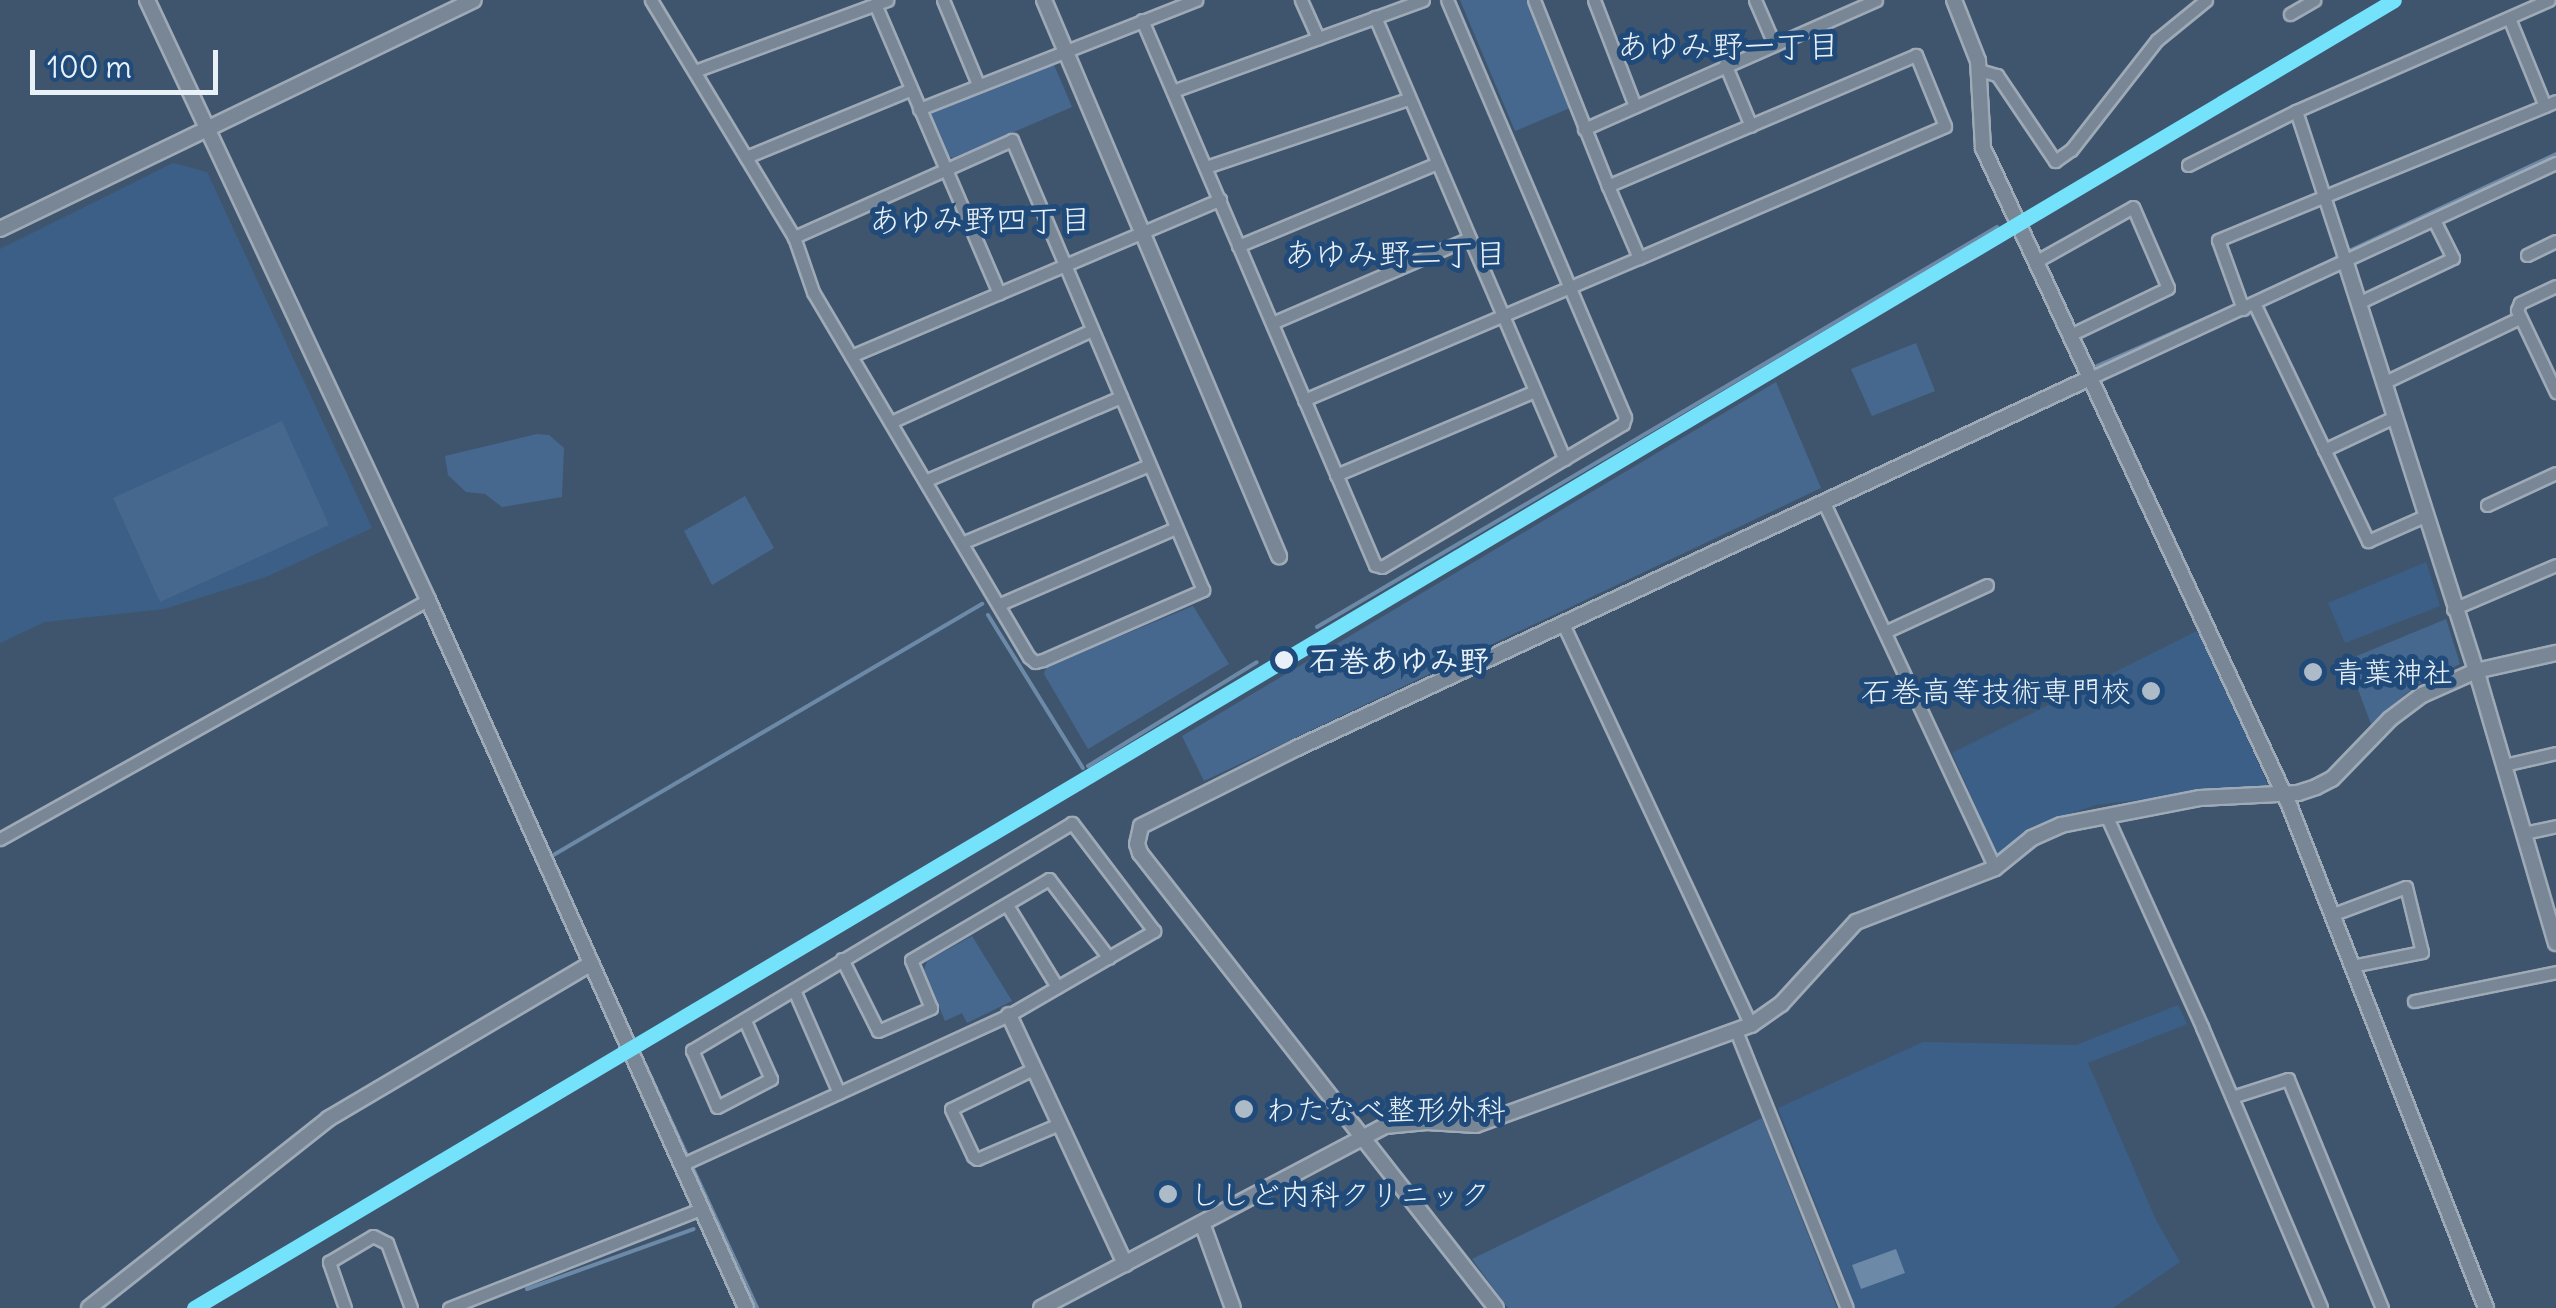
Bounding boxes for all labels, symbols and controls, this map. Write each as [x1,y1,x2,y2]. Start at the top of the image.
district label: あゆみ野一丁目 [1616,27,1840,65]
scale bar [35,30,222,92]
text: 100 m [47,48,132,86]
district label: あゆみ野四丁目 [868,201,1092,239]
district label: あゆみ野二丁目 [1283,235,1507,273]
place label: 石巻あゆみ野 [1309,642,1489,678]
marker: 石巻あゆみ野 [1268,644,1300,676]
place label: 青葉神社 [2333,654,2453,690]
marker: 青葉神社 [2302,661,2324,683]
place label: 石巻高等技術専門校 [1861,673,2131,709]
marker: 石巻高等技術専門校 [2140,680,2162,702]
place label: わたなべ整形外科 [1266,1091,1506,1127]
marker: わたなべ整形外科 [1231,1096,1257,1122]
place label: ししど内科クリニック [1190,1176,1490,1212]
marker: ししど内科クリニック [1155,1181,1181,1207]

